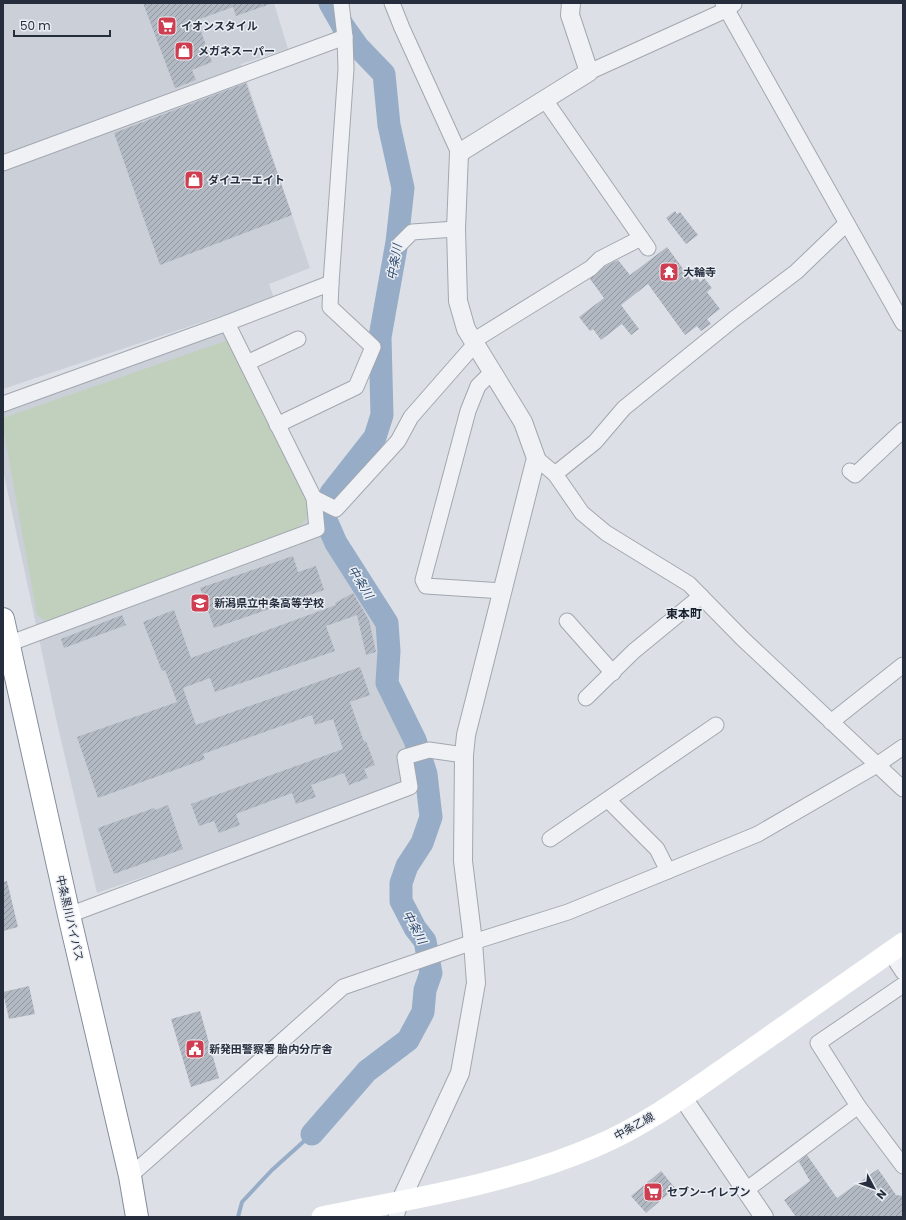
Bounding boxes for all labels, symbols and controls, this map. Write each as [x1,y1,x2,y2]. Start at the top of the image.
scale bar [14,12,110,38]
supermarket icon: イオンスタイル [156,15,178,37]
text: 50 m [20,17,51,34]
place label: イオンスタイル [181,18,258,34]
shop icon: メガネスーパー [173,40,195,62]
place label: メガネスーパー [198,43,275,59]
shop icon: ダイユーエイト [183,169,205,191]
place label: ダイユーエイト [208,172,285,188]
water label: 中条川 [383,241,406,281]
temple icon: 大輪寺 [658,261,680,283]
place label: 大輪寺 [683,264,716,280]
water label: 中条川 [344,562,379,603]
school or university icon: 新潟県立中条高等学校 [189,592,211,614]
place label: 新潟県立中条高等学校 [214,595,324,611]
district label: 東本町 [666,605,702,622]
street label: 中条黒川バイパス [52,873,88,963]
water label: 中条川 [399,907,432,949]
public building icon: 新発田警察署 胎内分庁舎 [184,1038,206,1060]
place label: 新発田警察署 胎内分庁舎 [209,1041,333,1057]
street label: 中条乙線 [611,1108,657,1144]
north arrow [854,1168,894,1208]
supermarket icon: セブン-イレブン [642,1181,664,1203]
place label: セブン-イレブン [667,1184,750,1200]
text: N [873,1186,890,1203]

